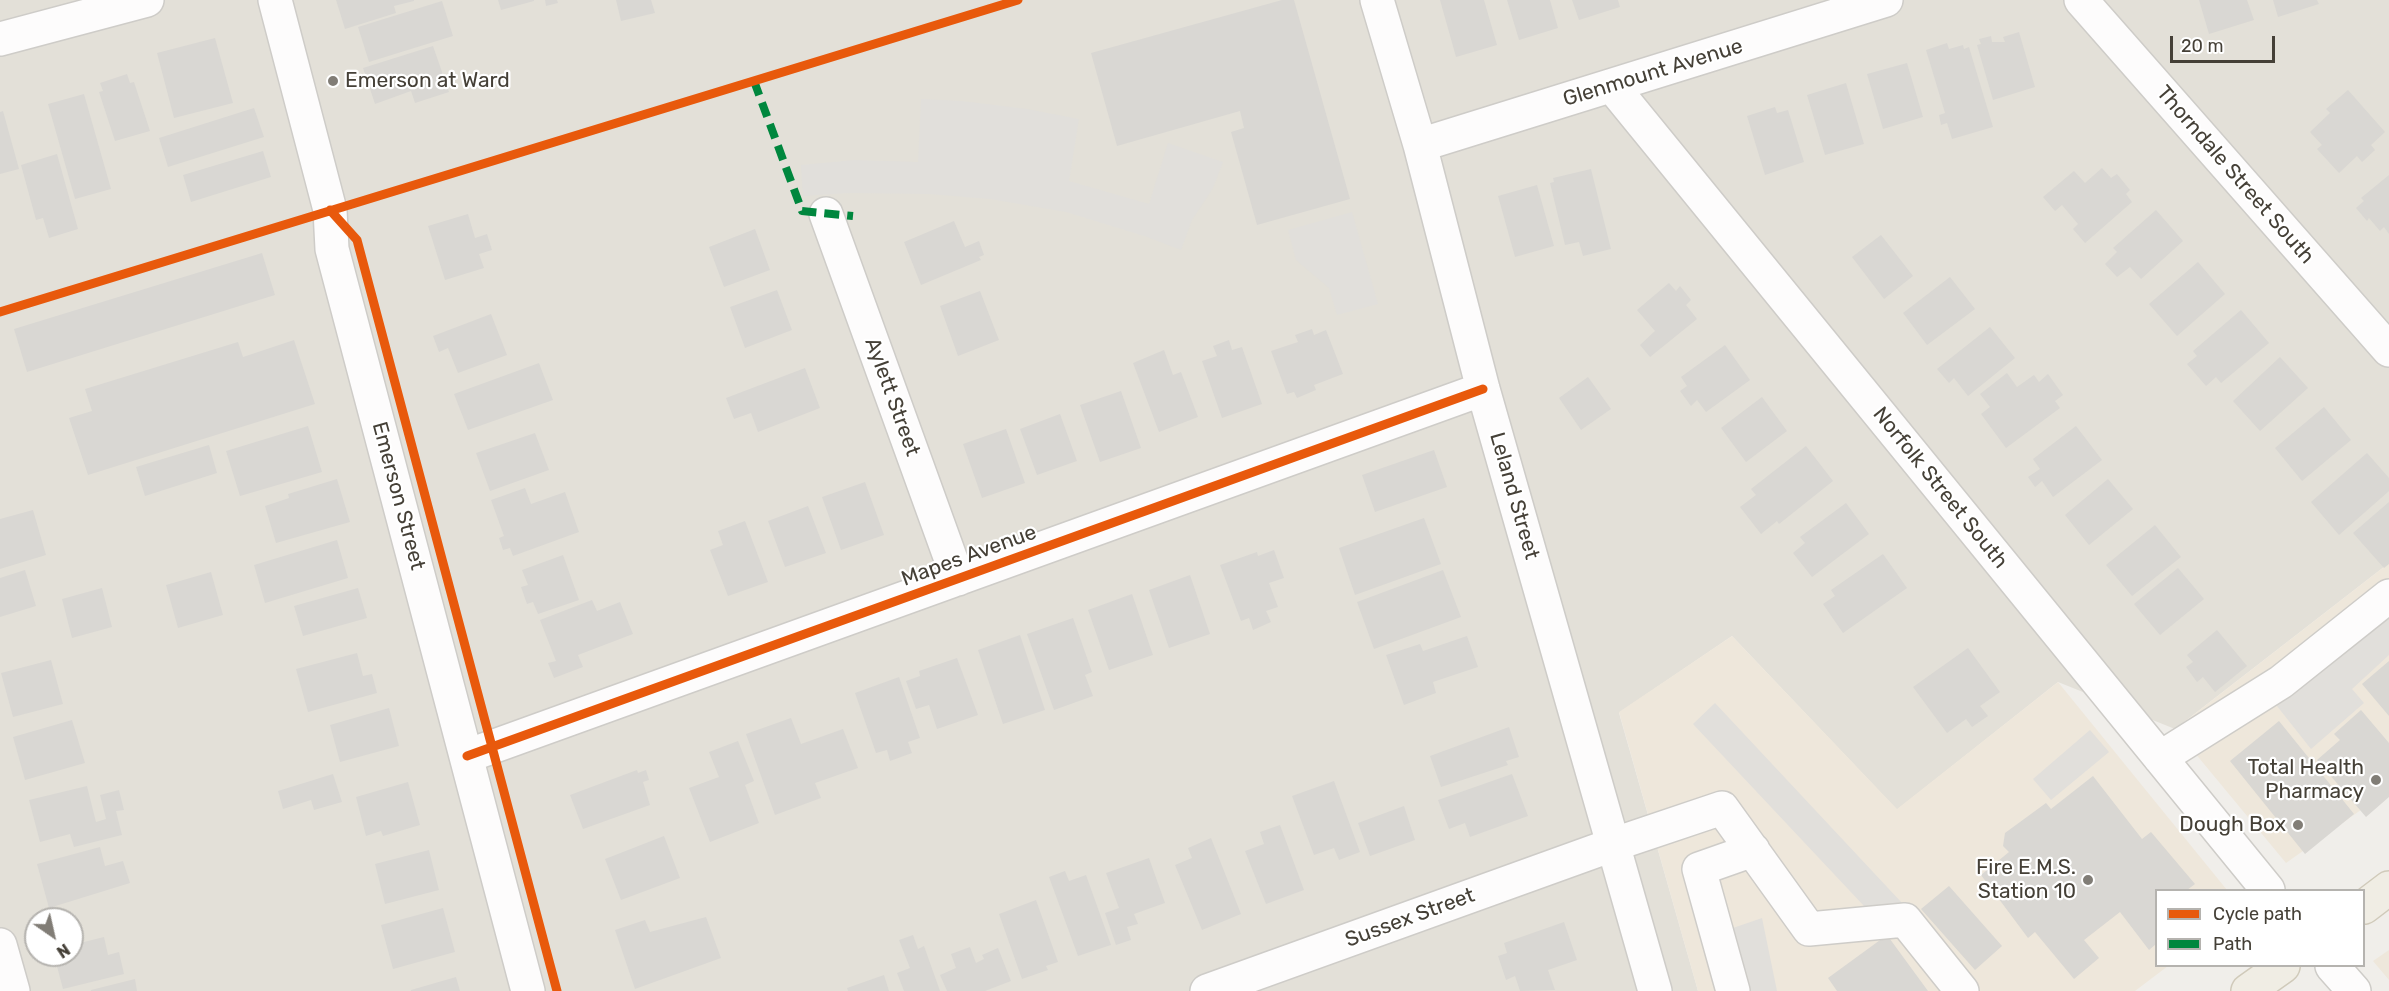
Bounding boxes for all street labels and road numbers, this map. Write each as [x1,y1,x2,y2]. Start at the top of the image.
street label: Glenmount Avenue [1560,34,1746,112]
street label: Thorndale Street South [2151,81,2319,269]
street label: Aylett Street [859,334,925,460]
street label: Norfolk Street South [1867,402,2013,574]
street label: Emerson Street [366,419,430,573]
street label: Leland Street [1484,430,1544,562]
street label: Mapes Avenue [898,520,1040,592]
street label: Sussex Street [1342,883,1478,953]

